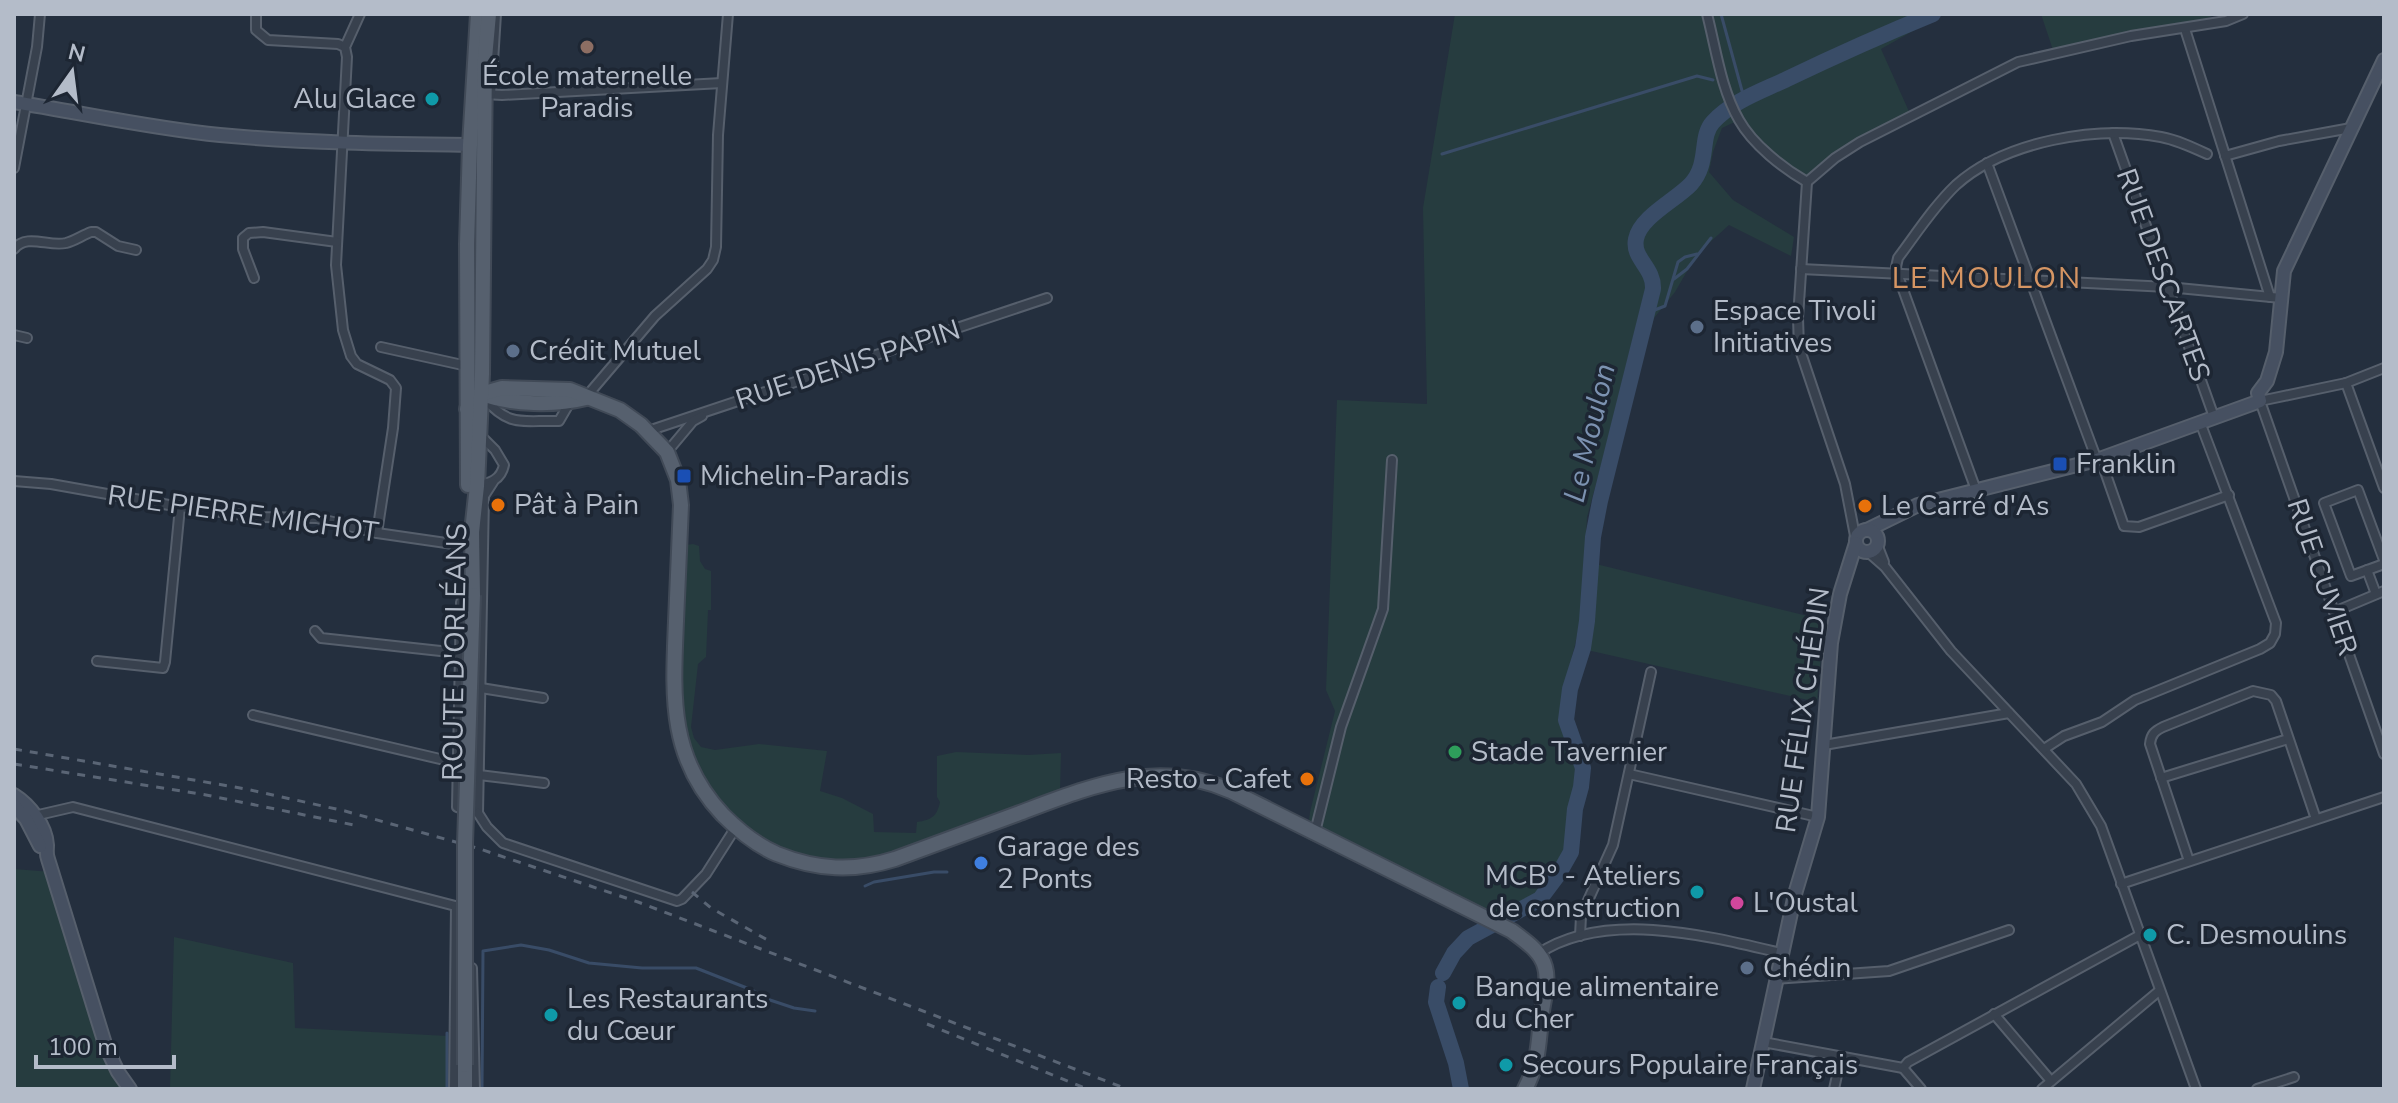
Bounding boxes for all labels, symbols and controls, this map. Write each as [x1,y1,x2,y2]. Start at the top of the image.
north arrow [32,32,112,112]
text: N [65,37,88,70]
marker: École maternelle Paradis [578,38,596,56]
place label: École maternelle Paradis [482,57,692,127]
place label: Alu Glace [293,80,416,118]
marker: Alu Glace [423,90,441,108]
street label: RUE DESCARTES [2107,163,2219,387]
district label: LE MOULON [1892,258,2082,299]
place label: Espace Tivoli Initiatives [1713,292,1876,362]
street label: RUE DENIS PAPIN [731,311,965,419]
marker: Espace Tivoli Initiatives [1688,318,1706,336]
place label: Crédit Mutuel [529,332,701,370]
marker: Crédit Mutuel [504,342,522,360]
water label: Le Moulon [1554,359,1626,507]
place label: Franklin [2076,445,2176,483]
marker: Franklin [2051,455,2069,473]
place label: Michelin-Paradis [700,457,910,495]
marker: Michelin-Paradis [675,467,693,485]
street label: RUE PIERRE MICHOT [105,476,381,552]
place label: Pât à Pain [514,486,639,524]
place label: Le Carré d'As [1881,487,2050,525]
street label: RUE CUVIER [2277,494,2367,660]
marker: Pât à Pain [489,496,507,514]
marker: Le Carré d'As [1856,497,1874,515]
street label: ROUTE D'ORLÉANS [434,523,476,781]
street label: RUE FÉLIX CHÉDIN [1767,585,1839,835]
place label: Stade Tavernier [1471,733,1667,771]
marker: Stade Tavernier [1446,743,1464,761]
place label: Resto - Cafet [1126,760,1291,798]
marker: Resto - Cafet [1298,770,1316,788]
place label: Garage des 2 Ponts [997,828,1140,898]
marker: Garage des 2 Ponts [972,854,990,872]
place label: MCB° - Ateliers de construction [1485,857,1681,927]
marker: MCB° - Ateliers de construction [1688,883,1706,901]
place label: L'Oustal [1753,884,1859,922]
marker: L'Oustal [1728,894,1746,912]
place label: C. Desmoulins [2166,916,2347,954]
marker: C. Desmoulins [2141,926,2159,944]
place label: Chédin [1763,949,1851,987]
marker: Chédin [1738,959,1756,977]
place label: Banque alimentaire du Cher [1475,968,1719,1038]
place label: Les Restaurants du Cœur [567,980,769,1050]
marker: Banque alimentaire du Cher [1450,994,1468,1012]
marker: Les Restaurants du Cœur [542,1006,560,1024]
scale bar [36,1019,174,1069]
text: 100 m [48,1031,118,1063]
place label: Secours Populaire Français [1522,1046,1858,1084]
marker: Secours Populaire Français [1497,1056,1515,1074]

